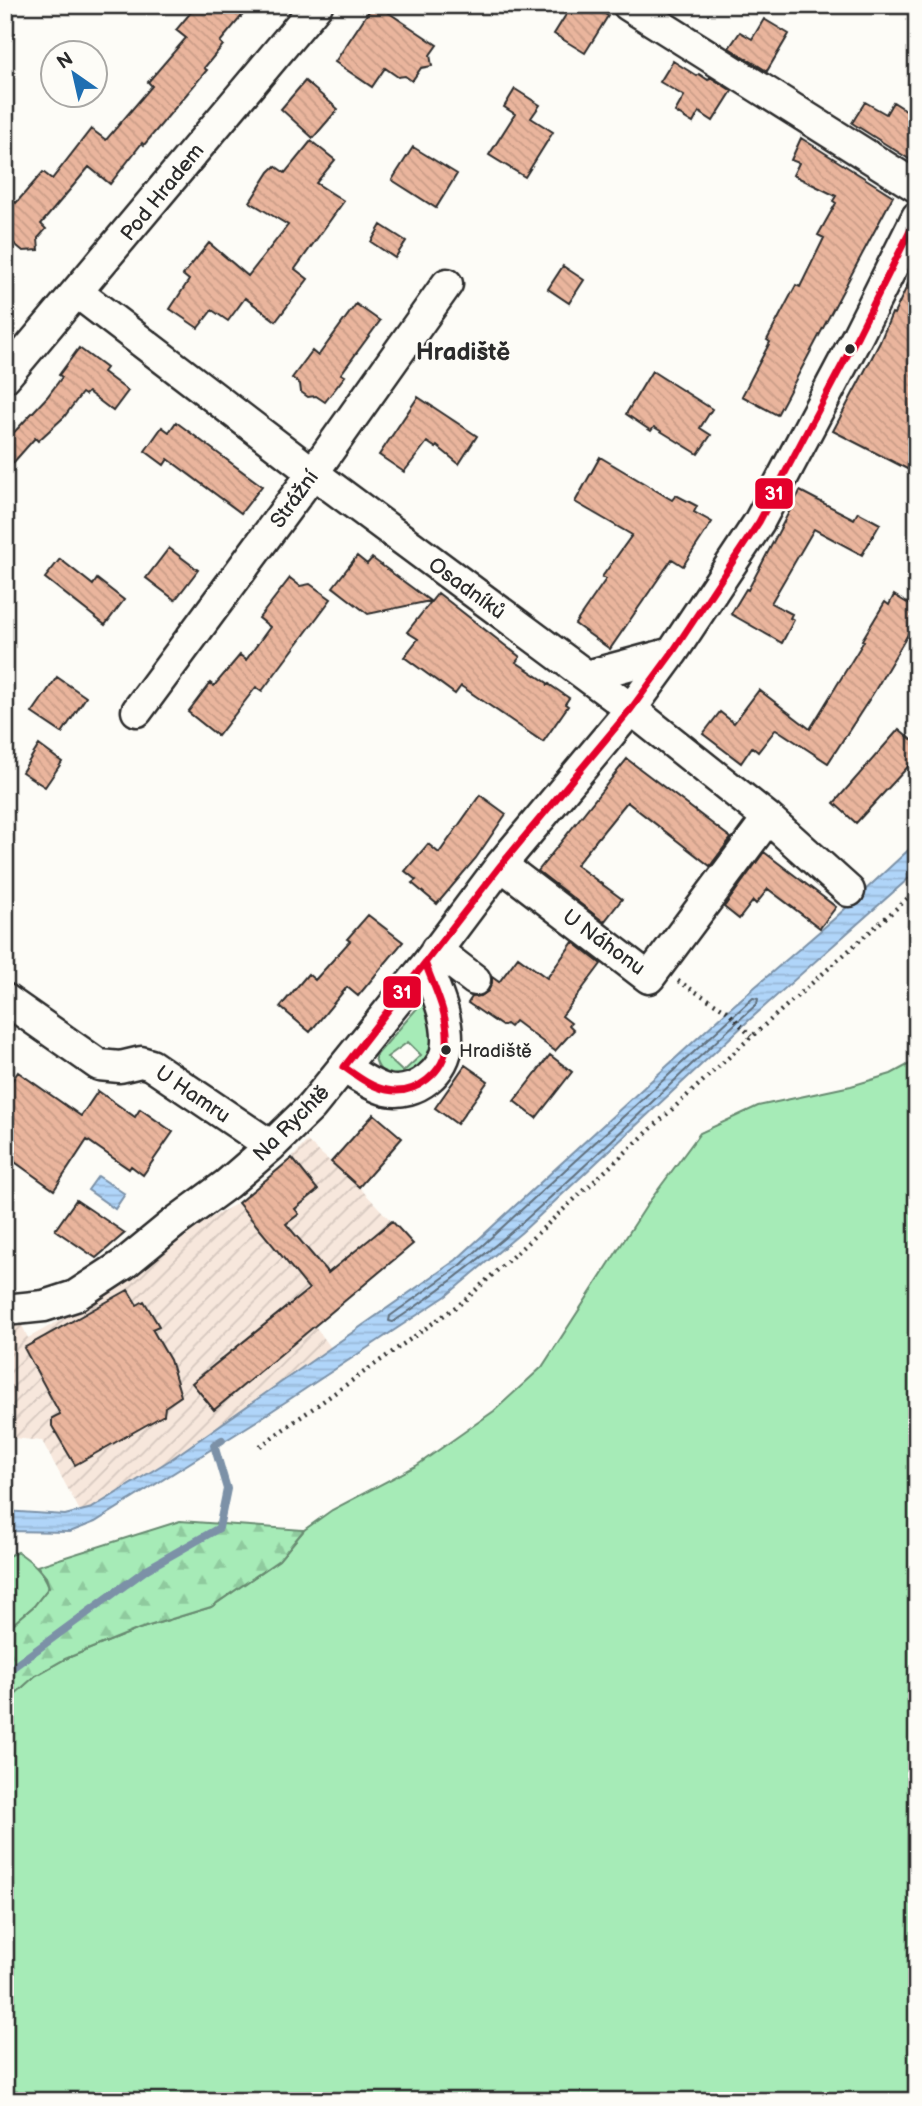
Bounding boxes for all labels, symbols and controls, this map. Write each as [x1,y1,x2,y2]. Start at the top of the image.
north arrow [38,38,108,108]
text: N [53,48,78,75]
street label: Pod Hradem [115,138,209,246]
district label: Hradiště [416,338,510,367]
unlabelled marker [843,342,857,356]
street label: Strážní [265,465,324,533]
line badge: 31 [754,477,794,510]
text: 31 [764,483,784,506]
street label: Osadníků [423,552,510,625]
street label: U Náhonu [558,904,650,981]
line badge: 31 [382,975,422,1009]
text: 31 [392,982,412,1005]
place label: Hradiště [459,1040,532,1063]
marker: Hradiště [439,1043,453,1057]
street label: U Hamru [151,1060,235,1129]
street label: Na Rychtě [248,1080,335,1167]

